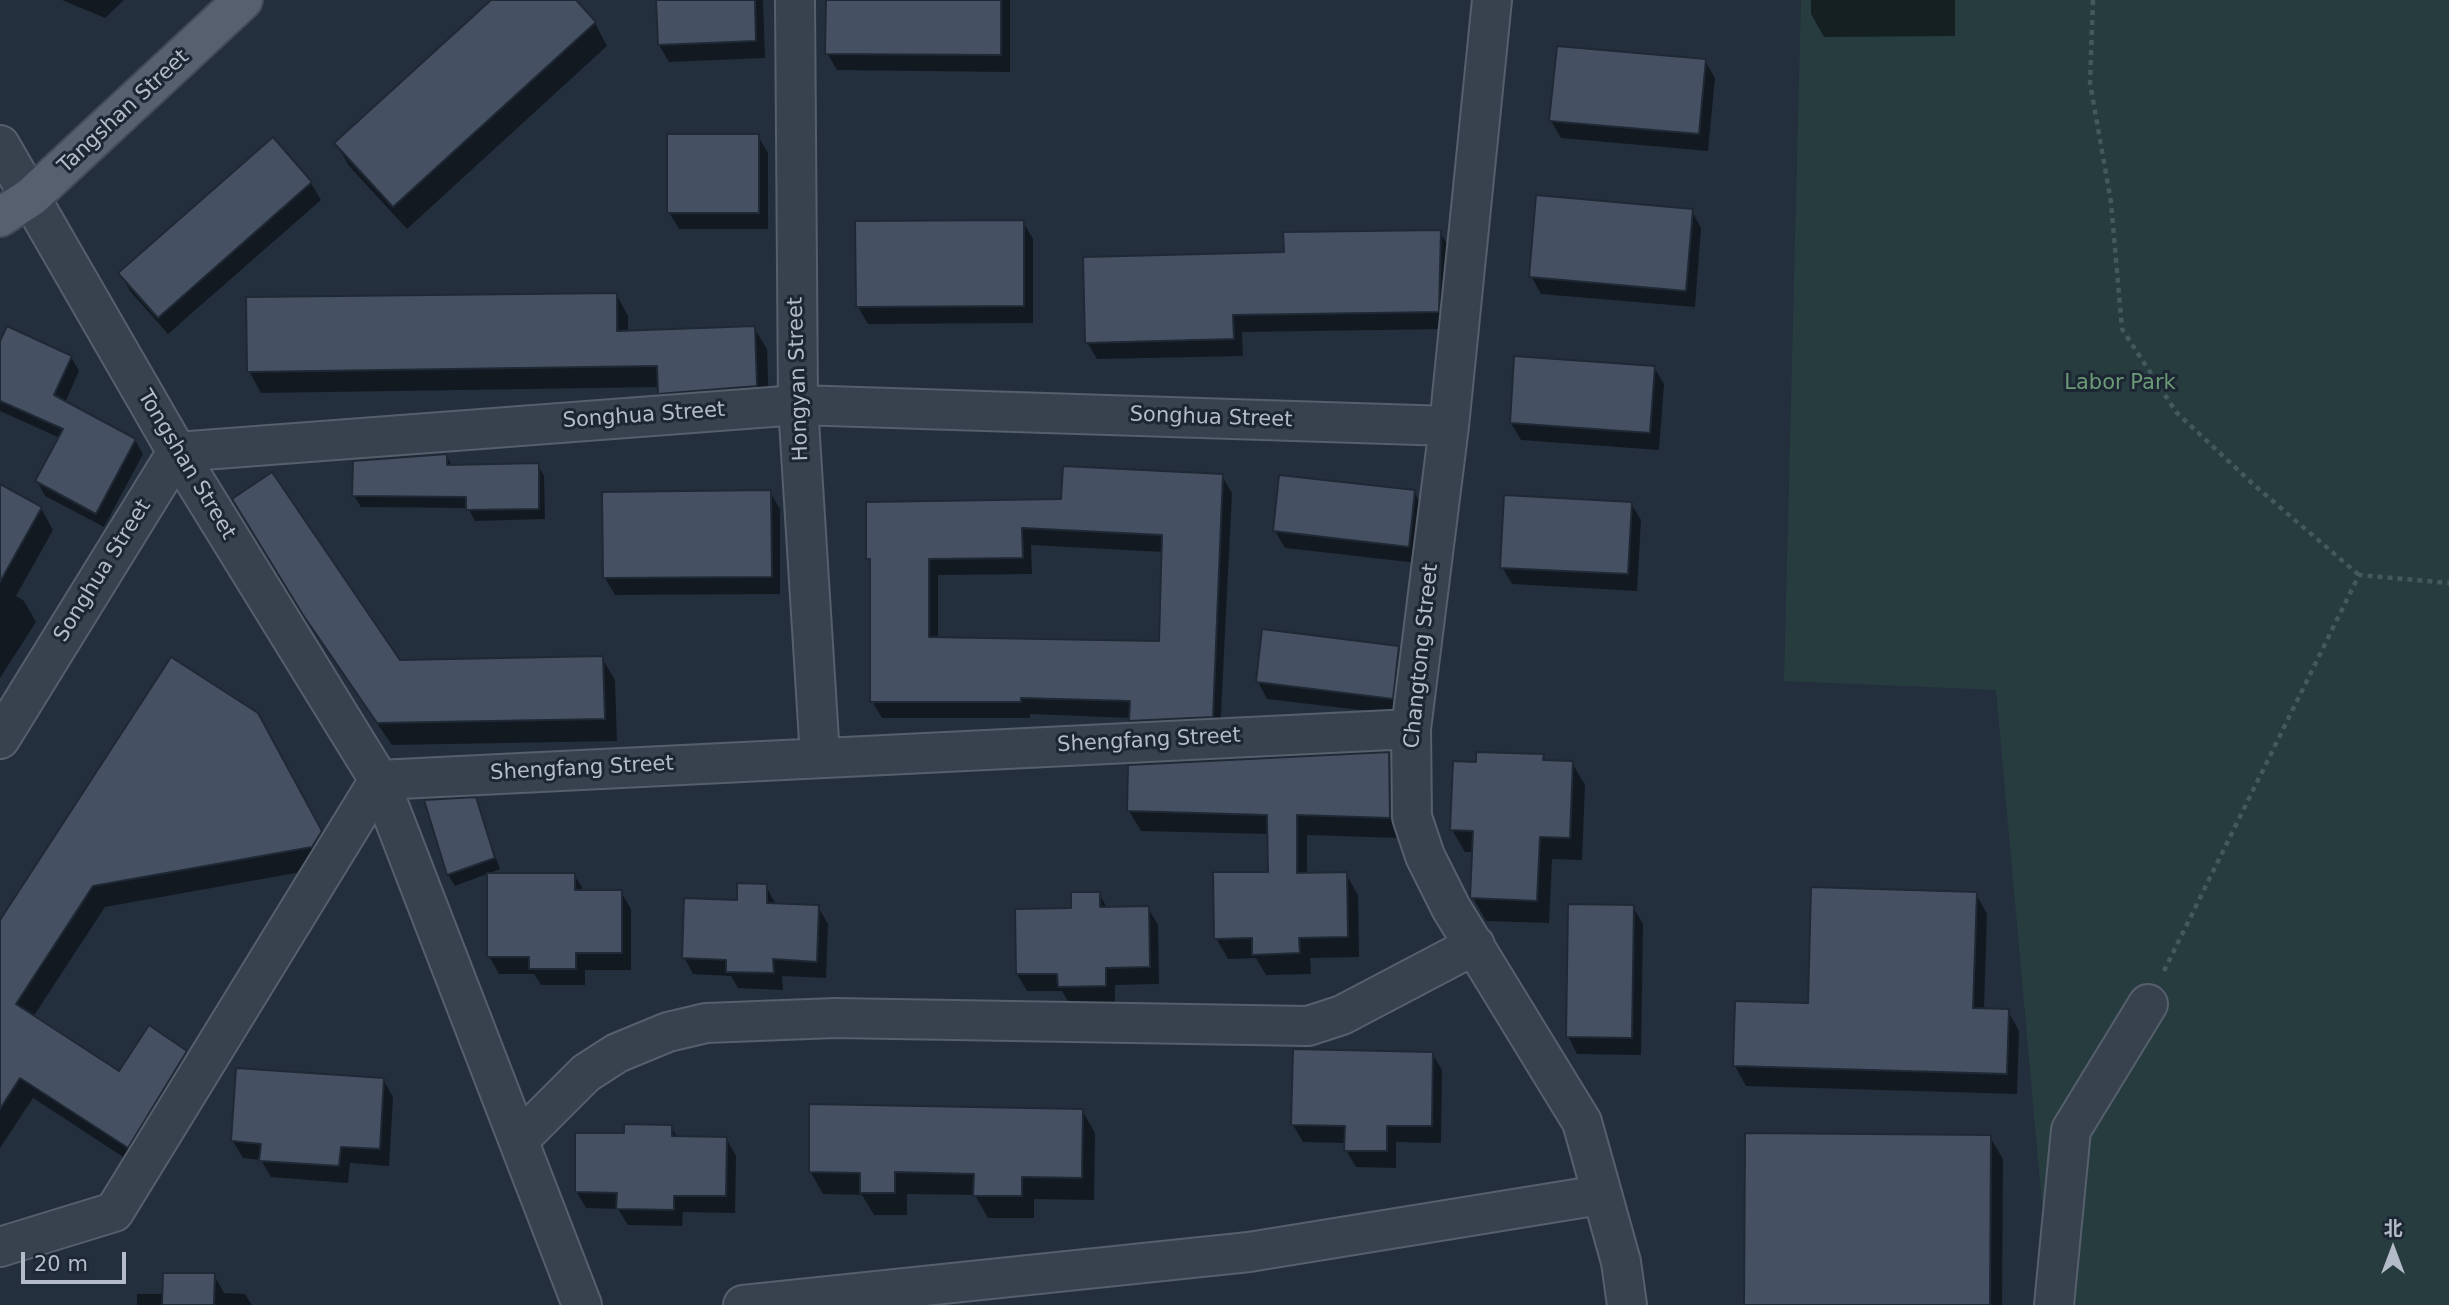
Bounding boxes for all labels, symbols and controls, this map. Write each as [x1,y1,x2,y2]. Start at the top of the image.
street label: Tangshan Street [53,45,195,179]
street label: Hongyan Street [784,296,814,462]
park label: Labor Park [2064,371,2176,397]
street label: Tongshan Street [132,386,240,544]
street label: Songhua Street [562,398,726,434]
street label: Songhua Street [1129,403,1293,433]
street label: Songhua Street [49,495,157,647]
street label: Changtong Street [1400,562,1444,750]
street label: Shengfang Street [1057,724,1241,758]
street label: Shengfang Street [490,752,674,786]
north arrow [2358,1214,2428,1284]
text: 北 [2383,1217,2403,1239]
scale bar [24,1238,130,1282]
text: 20 m [34,1252,88,1276]

